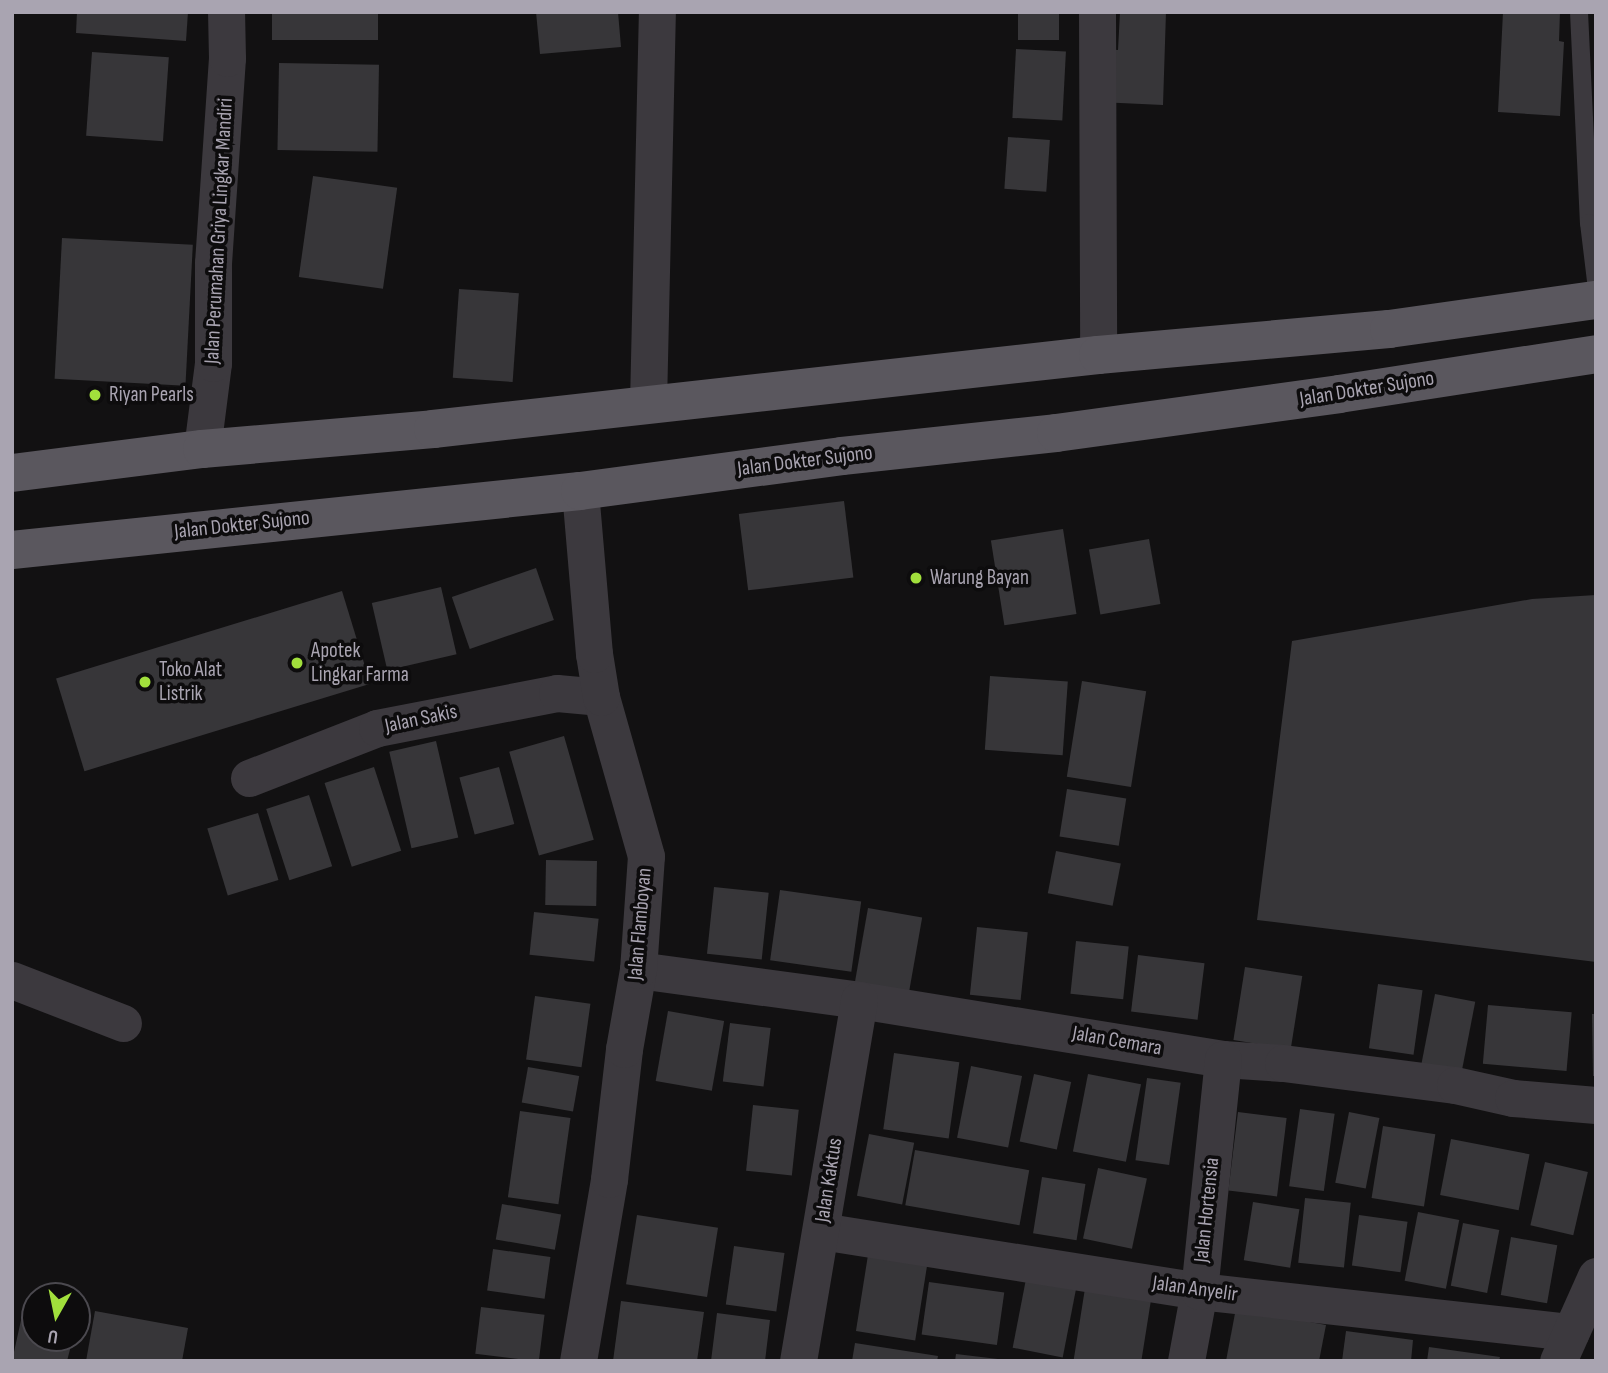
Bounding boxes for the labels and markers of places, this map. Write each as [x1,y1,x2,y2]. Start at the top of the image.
place label: Riyan Pearls [109,382,194,408]
marker: Riyan Pearls [87,387,103,403]
place label: Warung Bayan [930,565,1029,591]
marker: Warung Bayan [908,570,924,586]
place label: Apotek Lingkar Farma [311,638,409,688]
marker: Apotek Lingkar Farma [289,655,305,671]
place label: Toko Alat Listrik [159,657,222,707]
marker: Toko Alat Listrik [137,674,153,690]

